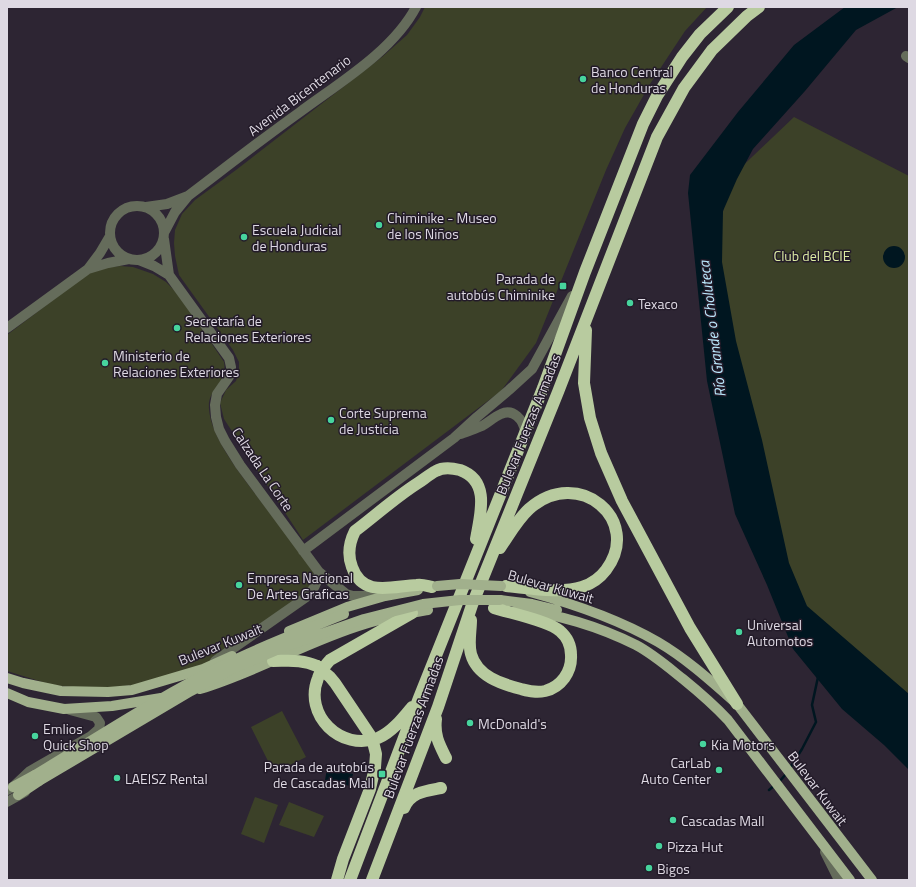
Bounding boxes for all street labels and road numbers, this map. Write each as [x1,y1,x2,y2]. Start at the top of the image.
street label: Avenida Bicentenario [243,49,355,141]
street label: Bulevar Fuerzas Armadas [490,350,566,498]
street label: Calzada La Corte [227,423,299,515]
street label: Bulevar Kuwait [506,564,597,608]
street label: Bulevar Kuwait [175,618,265,670]
street label: Bulevar Fuerzas Armadas [377,653,449,801]
street label: Bulevar Kuwait [783,746,853,830]

